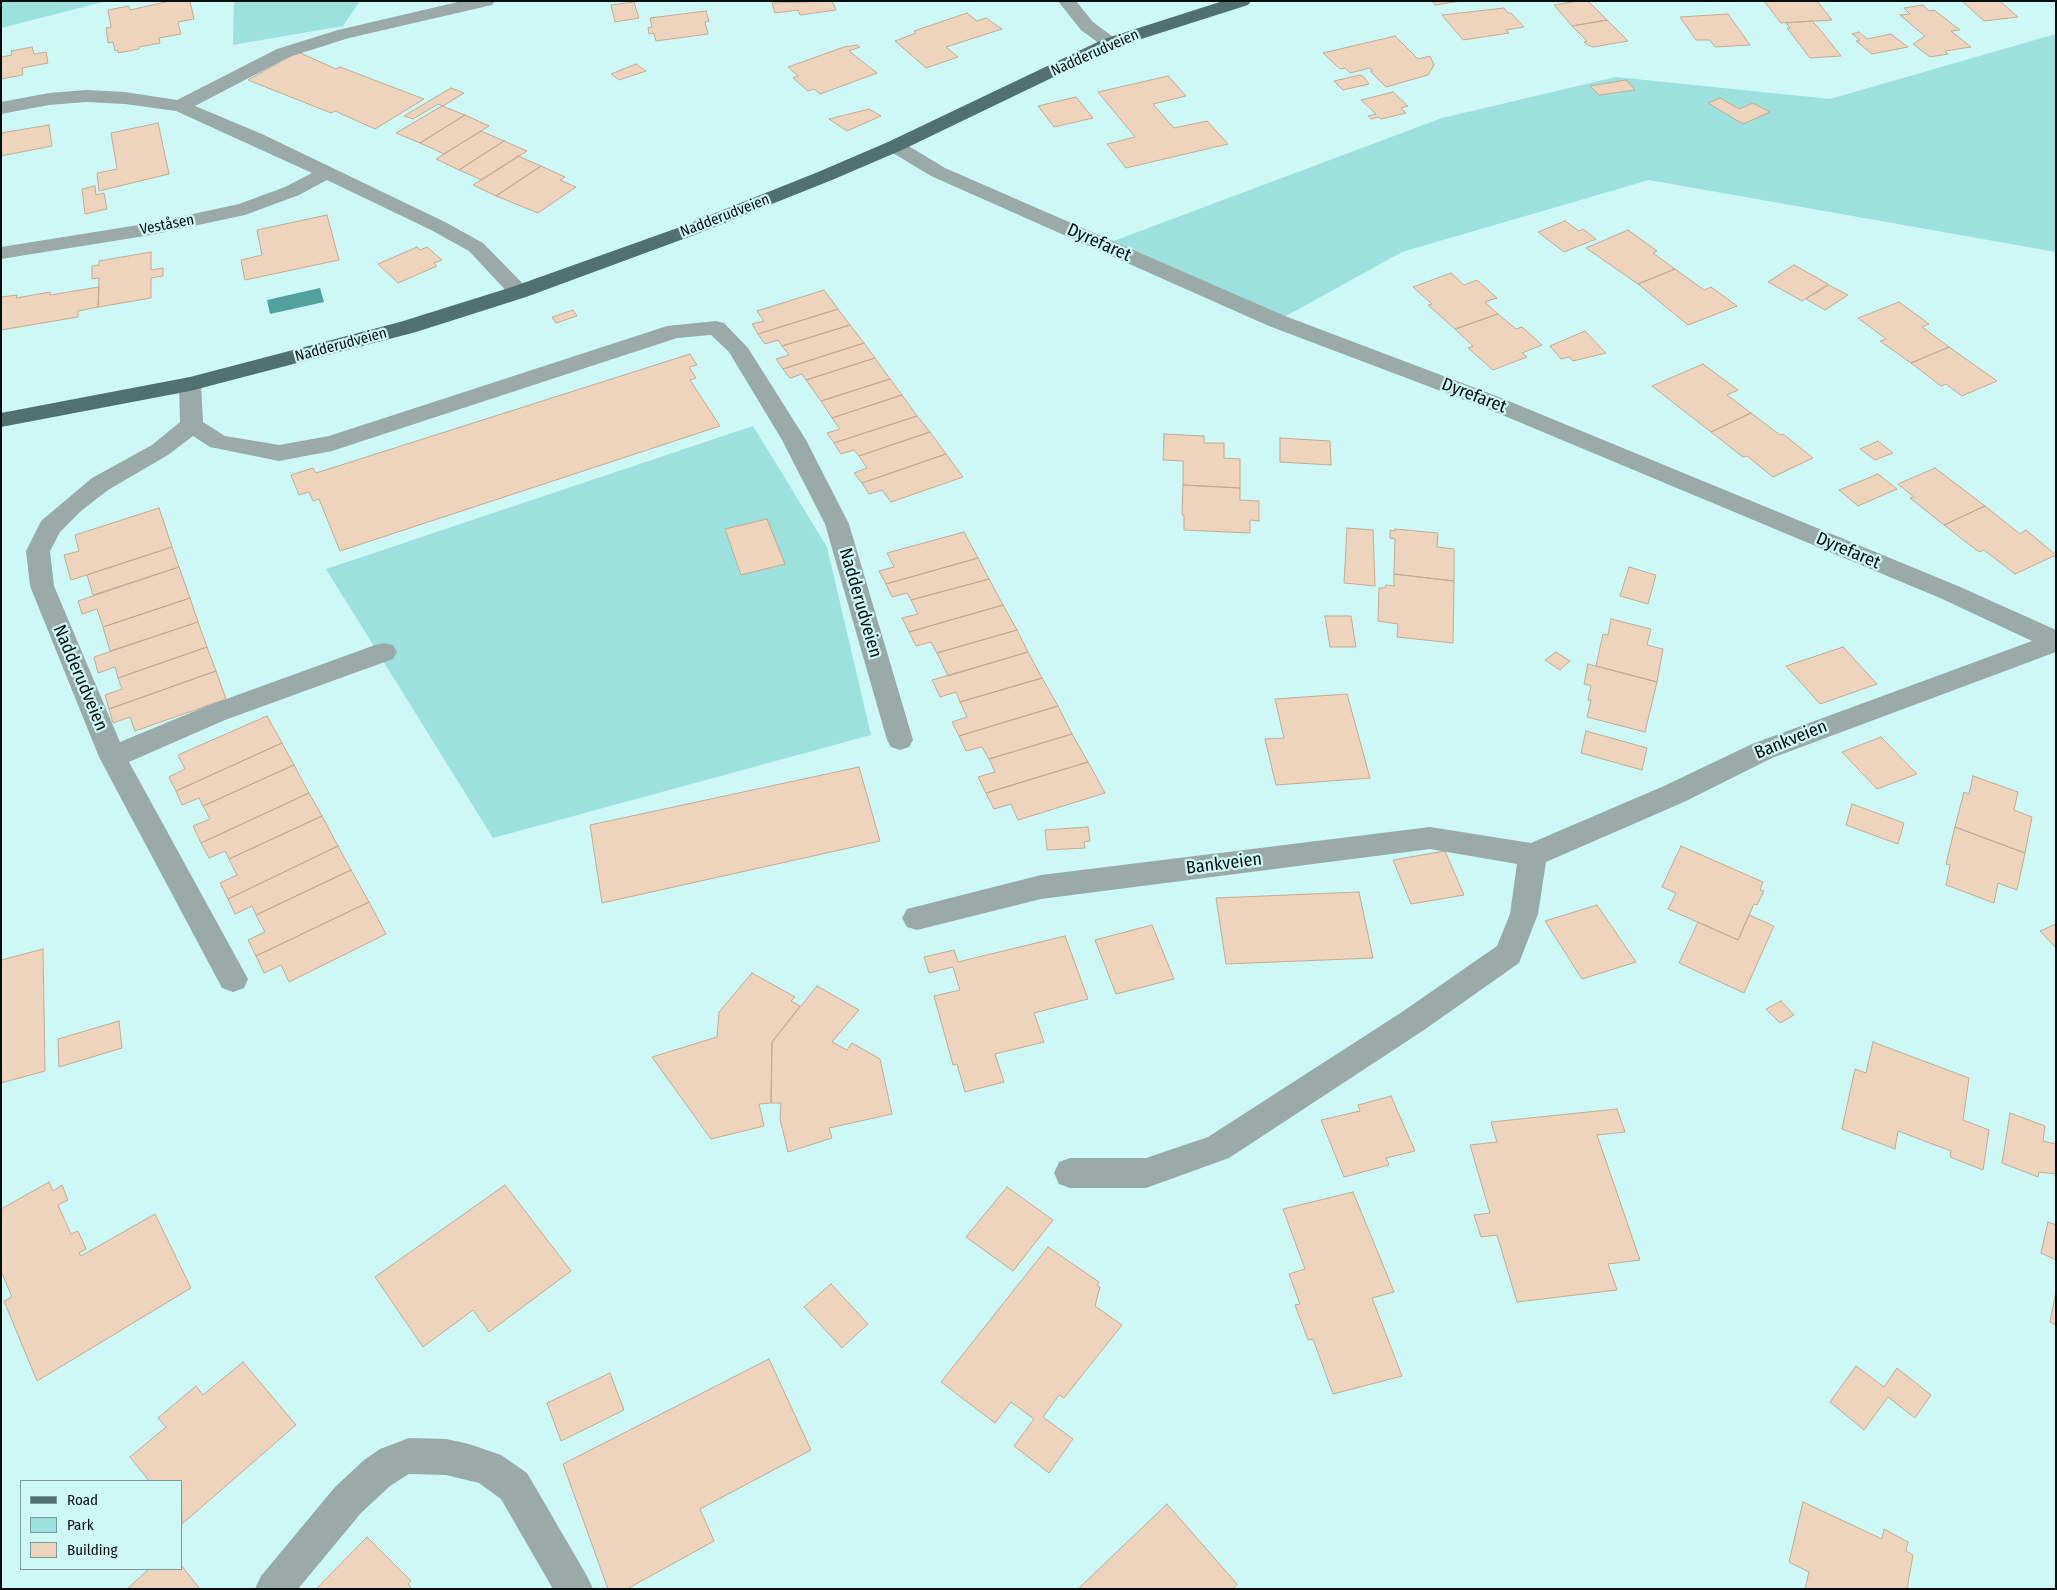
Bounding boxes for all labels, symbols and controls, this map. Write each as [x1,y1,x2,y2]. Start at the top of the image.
street label: Nadderudveien [1048,26,1142,80]
street label: Nadderudveien [678,191,772,241]
street label: Veståsen [138,211,196,239]
street label: Dyrefaret [1064,219,1134,267]
street label: Nadderudveien [293,324,389,366]
street label: Dyrefaret [1439,374,1509,418]
street label: Dyrefaret [1813,528,1883,574]
street label: Nadderudveien [834,546,886,660]
street label: Nadderudveien [48,622,112,734]
street label: Bankveien [1752,716,1830,764]
street label: Bankveien [1185,849,1263,879]
legend [20,1480,182,1570]
text: Road [67,1491,98,1509]
text: Park [67,1516,94,1534]
text: Building [67,1541,118,1559]

